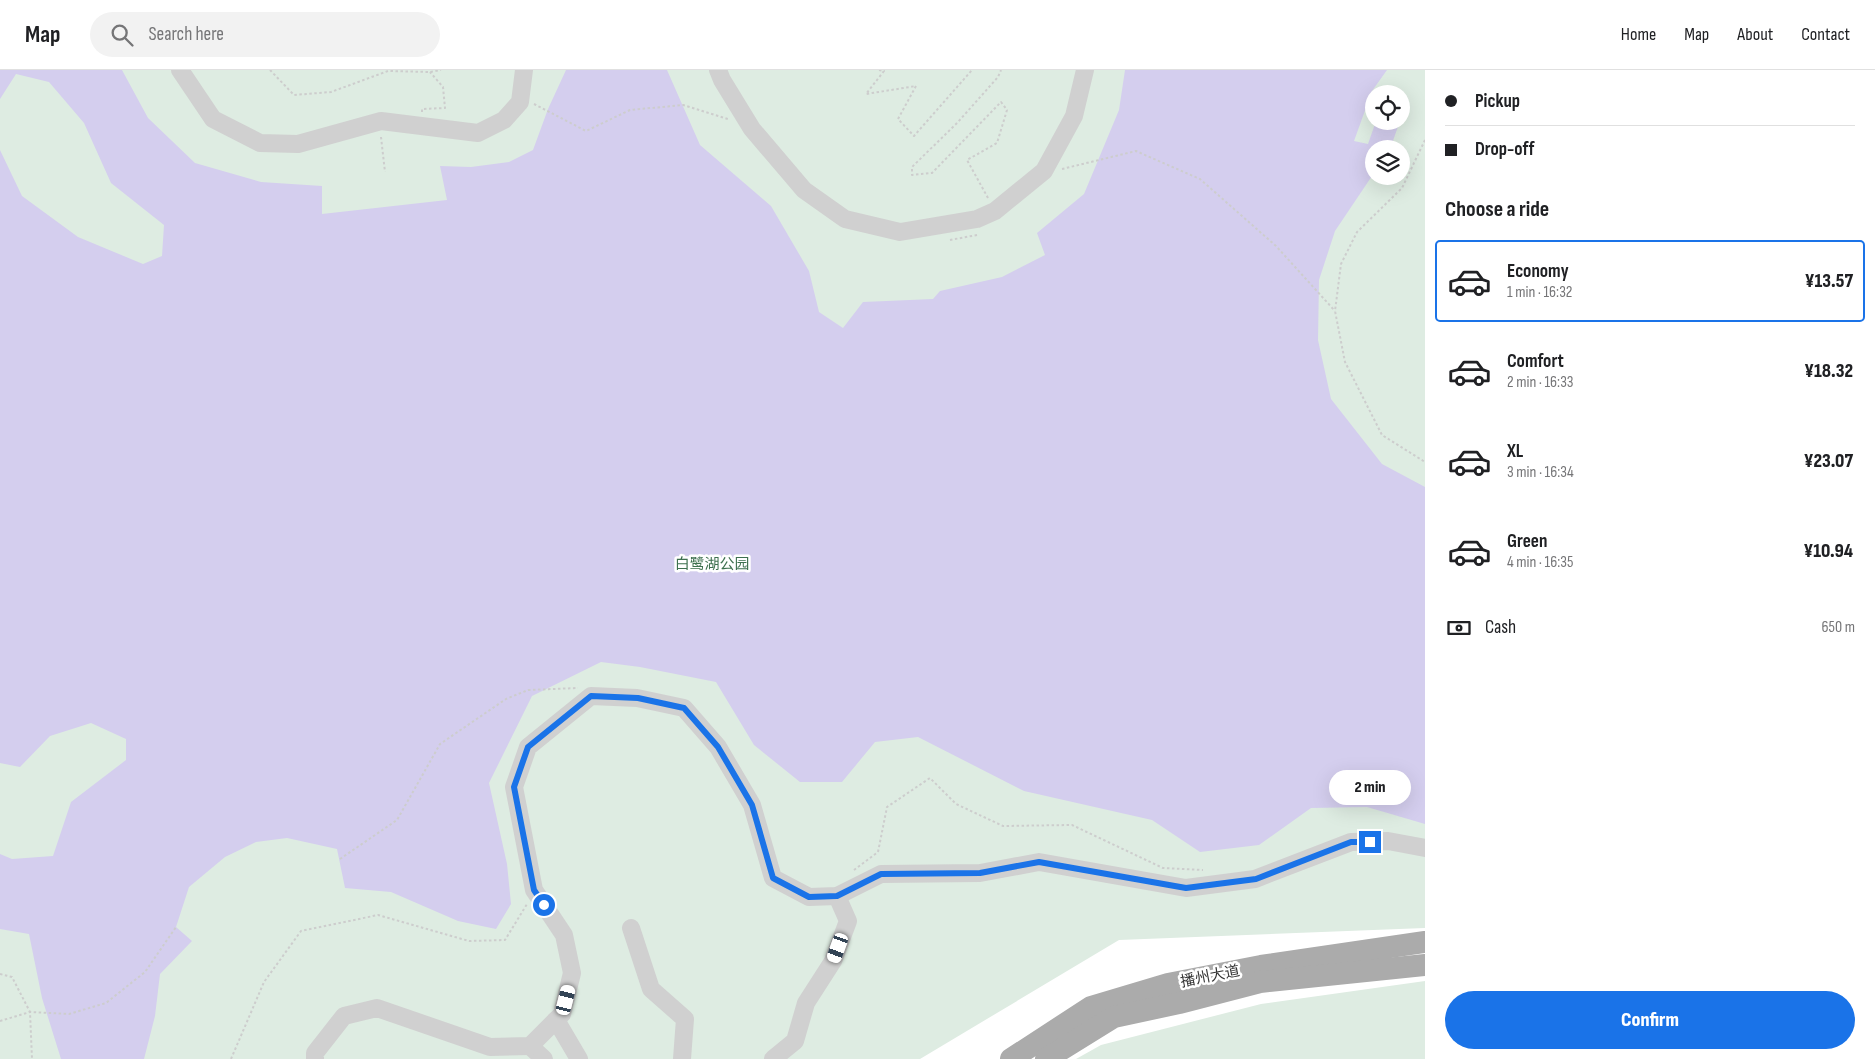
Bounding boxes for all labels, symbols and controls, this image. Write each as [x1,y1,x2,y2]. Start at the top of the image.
search box [90,12,440,57]
text: Map [25,20,60,49]
icon: search [108,21,136,49]
text: Search here [148,23,224,46]
text: Home [1621,24,1656,45]
text: Map [1684,24,1709,45]
text: About [1737,24,1773,45]
text: Contact [1801,24,1850,45]
map controls [1365,85,1410,185]
button: locate [1365,85,1410,130]
text: Pickup [1475,90,1520,113]
text: Drop-off [1475,138,1535,161]
button: layers [1365,140,1410,185]
text: Choose a ride [1445,196,1549,223]
icon: car [1447,259,1492,304]
text: Economy [1507,260,1569,283]
text: ¥13.57 [1805,270,1853,293]
text: 1 min · 16:32 [1507,283,1572,302]
icon: car [1447,349,1492,394]
text: Comfort [1507,350,1564,373]
text: ¥18.32 [1804,360,1853,383]
text: 2 min · 16:33 [1507,373,1574,392]
icon: car [1447,439,1492,484]
text: XL [1507,440,1523,463]
text: ¥23.07 [1804,450,1853,473]
text: 3 min · 16:34 [1507,463,1574,482]
icon: car [1447,529,1492,574]
text: Green [1507,530,1547,553]
text: ¥10.94 [1803,540,1853,563]
text: 4 min · 16:35 [1507,553,1573,572]
park label: 白鹭湖公园 [674,555,750,574]
icon: cash [1445,614,1473,642]
text: Cash [1485,616,1516,639]
text: 650 m [1822,618,1855,637]
callout: 2 min [1329,770,1411,804]
text: 2 min [1354,778,1386,797]
route end [1359,831,1381,853]
route start [533,894,555,916]
car [825,931,850,965]
street label: 播州大道 [1179,961,1241,992]
car [555,984,576,1016]
button: Confirm [1445,991,1855,1049]

